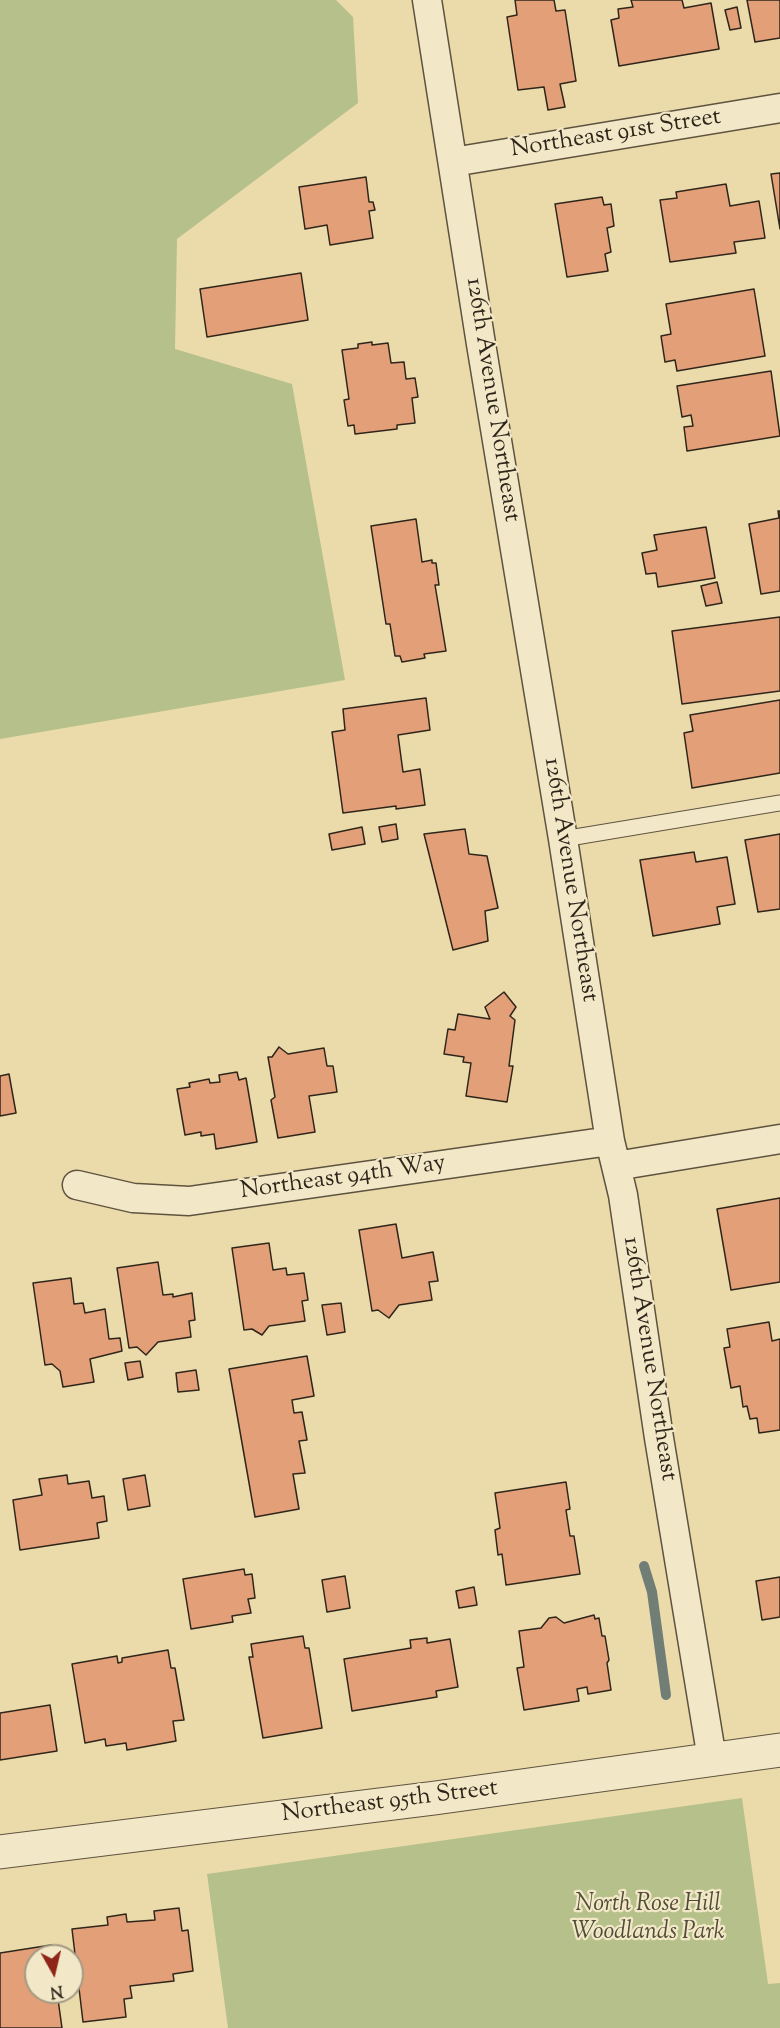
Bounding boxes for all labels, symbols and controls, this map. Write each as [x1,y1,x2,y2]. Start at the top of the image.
street label: Northeast 91st Street [509,104,723,166]
street label: 126th Avenue Northeast [457,276,525,524]
street label: 126th Avenue Northeast [535,756,603,1004]
street label: Northeast 94th Way [239,1150,447,1208]
street label: 126th Avenue Northeast [614,1235,682,1483]
street label: Northeast 95th Street [280,1775,500,1831]
park label: North Rose Hill Woodlands Park [571,1892,725,1948]
north arrow [24,1944,84,2004]
text: N [48,1978,64,2003]

